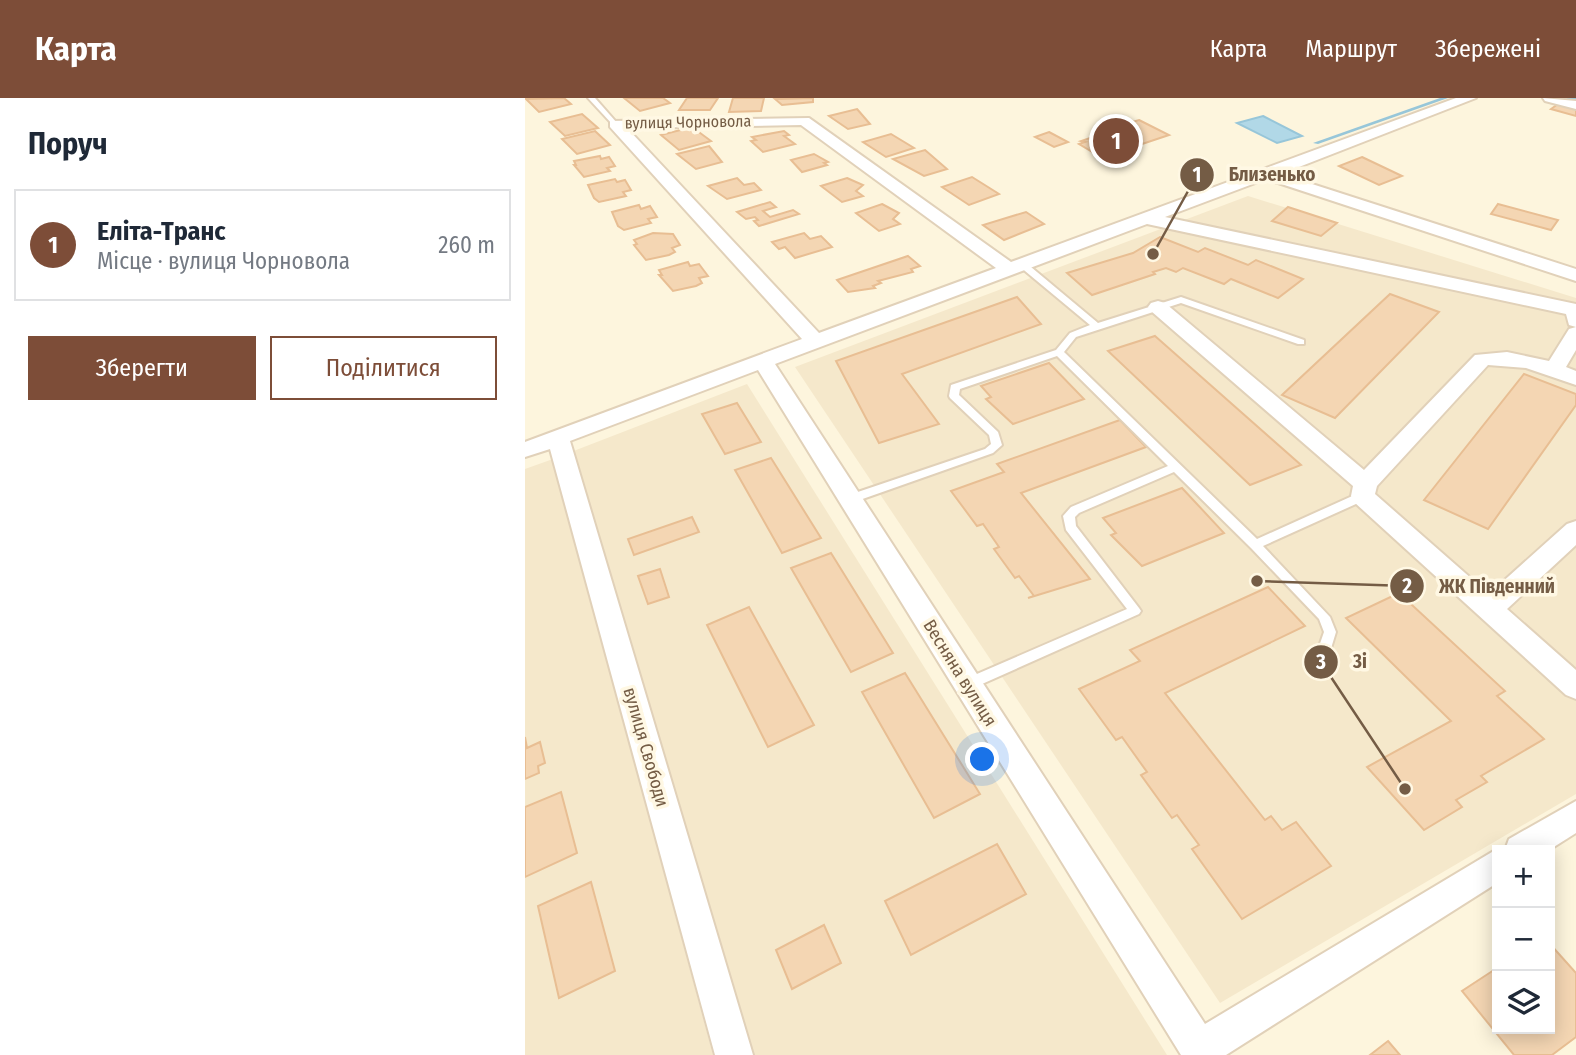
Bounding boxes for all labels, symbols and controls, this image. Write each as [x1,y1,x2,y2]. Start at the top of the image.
text: Карта [35,29,117,69]
text: Карта [1210,35,1267,63]
text: Маршрут [1305,35,1397,63]
text: Збережені [1435,35,1541,63]
street label: вулиця Чорновола [624,111,752,133]
pin: 1 [1093,115,1139,167]
text: Поруч [28,126,107,162]
callout: Близенько [1180,155,1329,195]
text: 1 [1193,162,1201,188]
text: Близенько [1229,163,1315,186]
text: Еліта-Транс [97,216,226,247]
text: 1 [48,231,58,259]
text: 260 m [438,231,495,259]
text: Місце · вулиця Чорновола [97,247,350,275]
button: Зберегти [28,336,256,400]
button: Поділитися [270,336,497,400]
callout: ЖК Південний [1390,566,1569,606]
text: 2 [1401,573,1412,599]
text: ЖК Південний [1438,575,1555,598]
street label: Весняна вулиця [918,616,1002,730]
callout: 3і [1304,642,1381,682]
text: 3 [1315,649,1326,675]
text: 3і [1352,650,1367,673]
street label: вулиця Свободи [618,685,674,809]
your location [965,742,999,776]
map controls [1492,845,1555,1034]
button: + [1492,845,1555,908]
button: − [1492,908,1555,971]
button: layers [1492,971,1555,1034]

